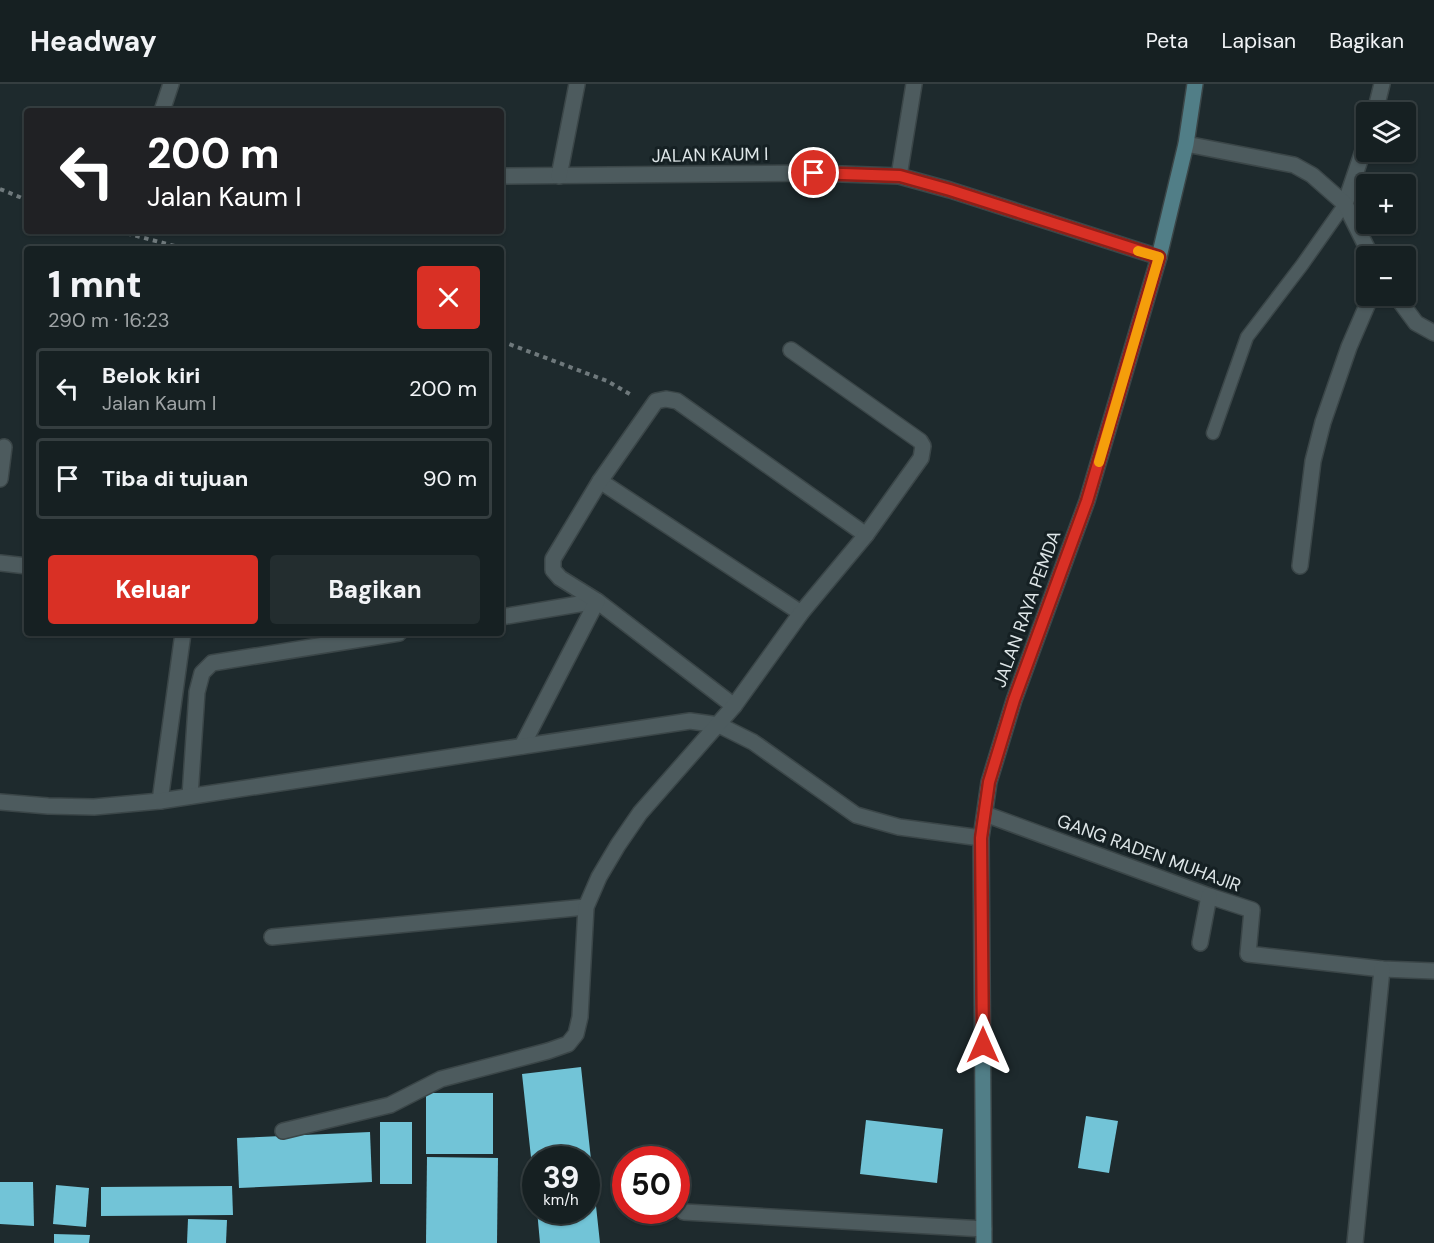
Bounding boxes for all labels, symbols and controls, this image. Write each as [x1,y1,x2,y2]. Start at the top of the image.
text: Headway [30,23,157,60]
text: Peta [1146,27,1188,55]
text: Lapisan [1221,27,1296,55]
text: Bagikan [1329,27,1404,55]
map controls [1356,102,1416,306]
button: layers [1356,102,1416,162]
text: 200 m [147,126,280,181]
icon: left [48,132,126,210]
street label: JALAN KAUM I [651,142,769,168]
pin [788,147,839,198]
icon: arrive [797,156,830,189]
button: + [1356,174,1416,234]
text: Jalan Kaum I [147,179,302,214]
button: − [1356,246,1416,306]
text: 1 mnt [48,261,142,308]
button: close [417,266,480,329]
text: 290 m · 16:23 [48,307,169,333]
text: Belok kiri [102,361,200,390]
icon: left [51,372,84,405]
text: 200 m [409,374,477,403]
text: Jalan Kaum I [102,390,216,416]
icon: arrive [51,462,84,495]
text: Tiba di tujuan [102,464,248,493]
text: 90 m [423,464,477,493]
street label: JALAN RAYA PEMDA [987,527,1067,691]
button: Keluar [48,555,258,624]
button: Bagikan [270,555,480,624]
street label: GANG RADEN MUHAJIR [1054,809,1244,897]
position arrow [951,1013,1015,1077]
speed limit sign: 50 [612,1146,690,1224]
text: 39 [543,1158,579,1197]
text: km/h [543,1190,579,1210]

